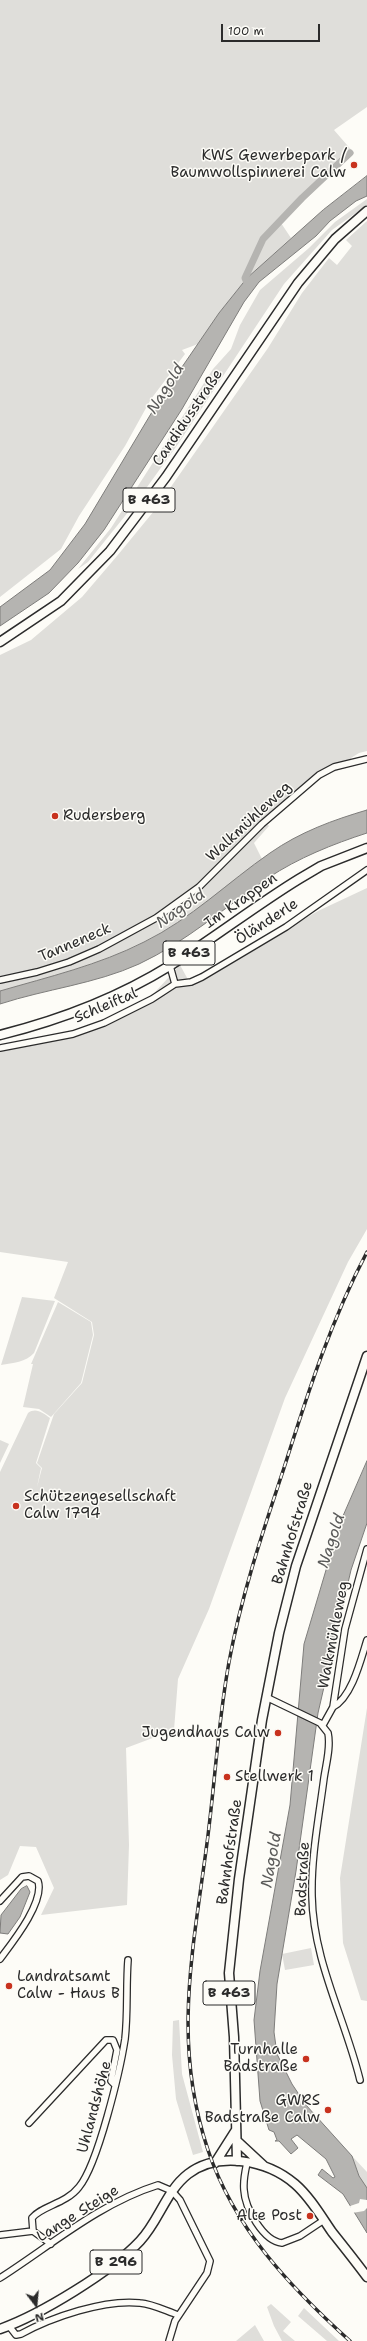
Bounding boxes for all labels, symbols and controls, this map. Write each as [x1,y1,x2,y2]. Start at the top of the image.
scale bar [223,16,322,42]
text: 100 m [228,23,264,39]
place label: KWS Gewerbepark / Baumwollspinnerei Calw [170,147,346,182]
marker: KWS Gewerbepark / Baumwollspinnerei Calw [349,160,359,170]
water label: Nagold [143,360,189,418]
street label: Candidusstraße [149,366,227,470]
road number: B 463 [123,488,175,512]
street label: Walkmühleweg [203,778,295,866]
place label: Rudersberg [63,807,145,825]
marker: Rudersberg [50,811,60,821]
street label: Im Krappen [201,869,281,933]
water label: Nagold [152,885,210,933]
street label: Öländerle [232,895,302,949]
street label: Tanneneck [36,920,114,966]
road number: B 463 [163,941,215,965]
street label: Schleiftal [72,985,140,1027]
street label: Bahnhofstraße [269,1479,317,1587]
place label: Schützengesellschaft Calw 1794 [24,1488,176,1523]
marker: Schützengesellschaft Calw 1794 [11,1501,21,1511]
water label: Nagold [314,1511,350,1571]
street label: Walkmühleweg [315,1579,353,1691]
place label: Jugendhaus Calw [142,1724,270,1742]
marker: Jugendhaus Calw [273,1728,283,1738]
place label: Stellwerk 1 [235,1768,314,1786]
marker: Stellwerk 1 [222,1772,232,1782]
street label: Bahnhofstraße [214,1798,246,1906]
water label: Nagold [258,1831,286,1889]
street label: Badstraße [292,1841,314,1917]
place label: Landratsamt Calw - Haus B [17,1968,120,2003]
marker: Landratsamt Calw - Haus B [4,1981,14,1991]
road number: B 463 [203,1981,255,2005]
place label: Turnhalle Badstraße [223,2041,298,2076]
marker: Turnhalle Badstraße [301,2054,311,2064]
street label: Uhlandshöhe [74,2059,116,2155]
place label: GWRS Badstraße Calw [205,2092,320,2127]
marker: GWRS Badstraße Calw [323,2105,333,2115]
street label: Lange Steige [34,2182,122,2246]
place label: Alte Post [236,2207,302,2225]
marker: Alte Post [305,2211,315,2221]
road number: B 296 [90,2250,142,2274]
north arrow [16,2285,56,2325]
text: N [33,2309,46,2325]

